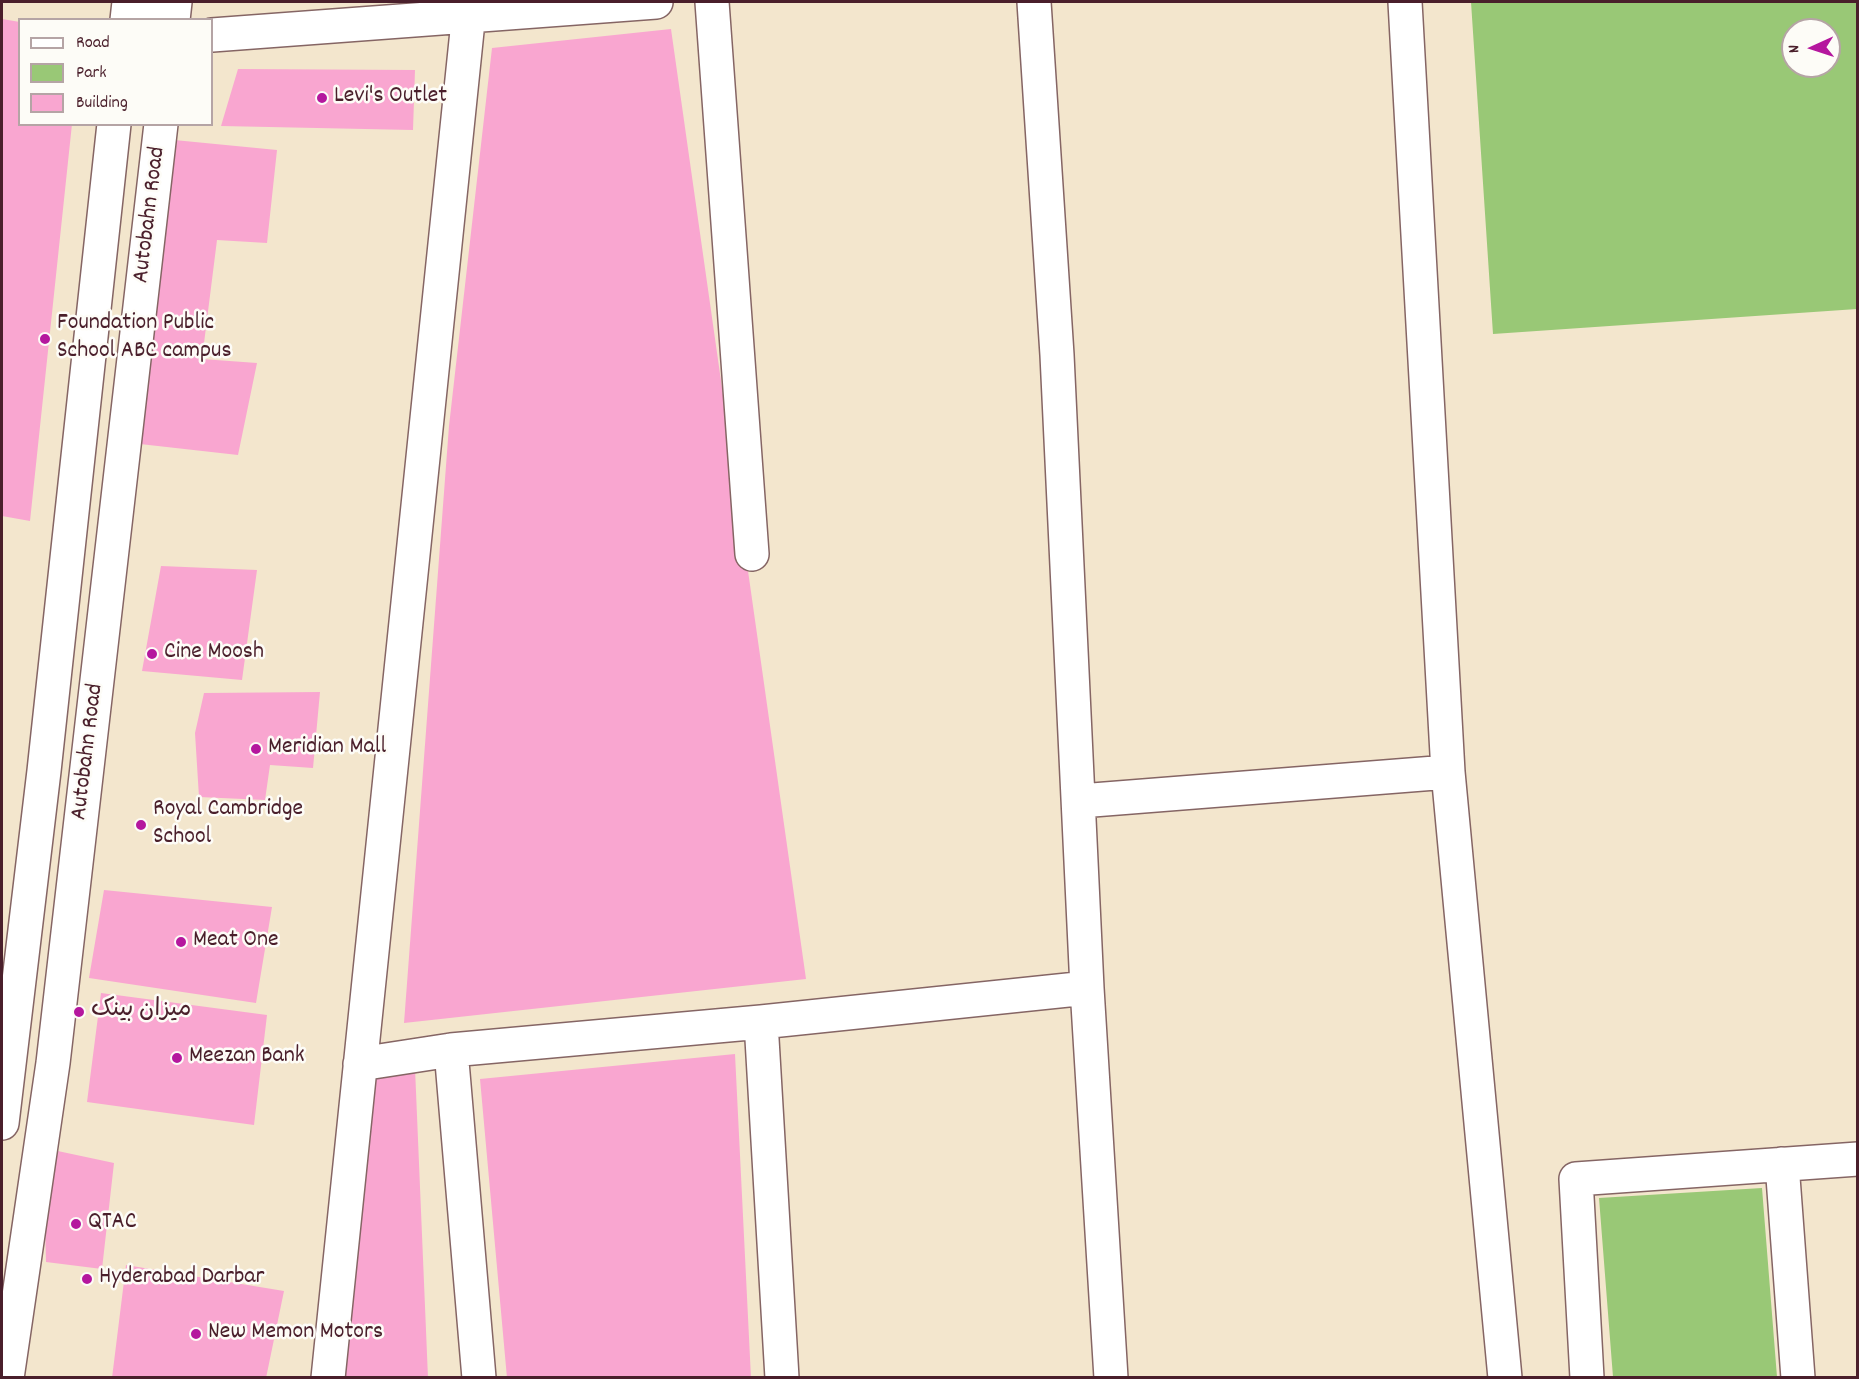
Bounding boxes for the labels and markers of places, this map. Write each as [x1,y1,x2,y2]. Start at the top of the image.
place label: Levi's Outlet [334,84,447,112]
marker: Levi's Outlet [315,91,329,105]
place label: Foundation Public School ABC campus [57,311,232,367]
marker: Foundation Public School ABC campus [38,332,52,346]
place label: Cine Moosh [164,640,264,668]
marker: Cine Moosh [145,647,159,661]
place label: Meridian Mall [268,735,386,763]
marker: Meridian Mall [249,742,263,756]
place label: Royal Cambridge School [153,797,303,853]
marker: Royal Cambridge School [134,818,148,832]
place label: Meat One [193,928,279,956]
marker: Meat One [174,935,188,949]
place label: میزان بینک [91,998,192,1026]
marker: میزان بینک [72,1005,86,1019]
place label: Meezan Bank [189,1044,305,1072]
marker: Meezan Bank [170,1051,184,1065]
place label: QTAC [88,1210,137,1238]
marker: QTAC [69,1217,83,1231]
place label: Hyderabad Darbar [99,1265,264,1293]
marker: Hyderabad Darbar [80,1272,94,1286]
place label: New Memon Motors [208,1320,383,1348]
marker: New Memon Motors [189,1327,203,1341]

